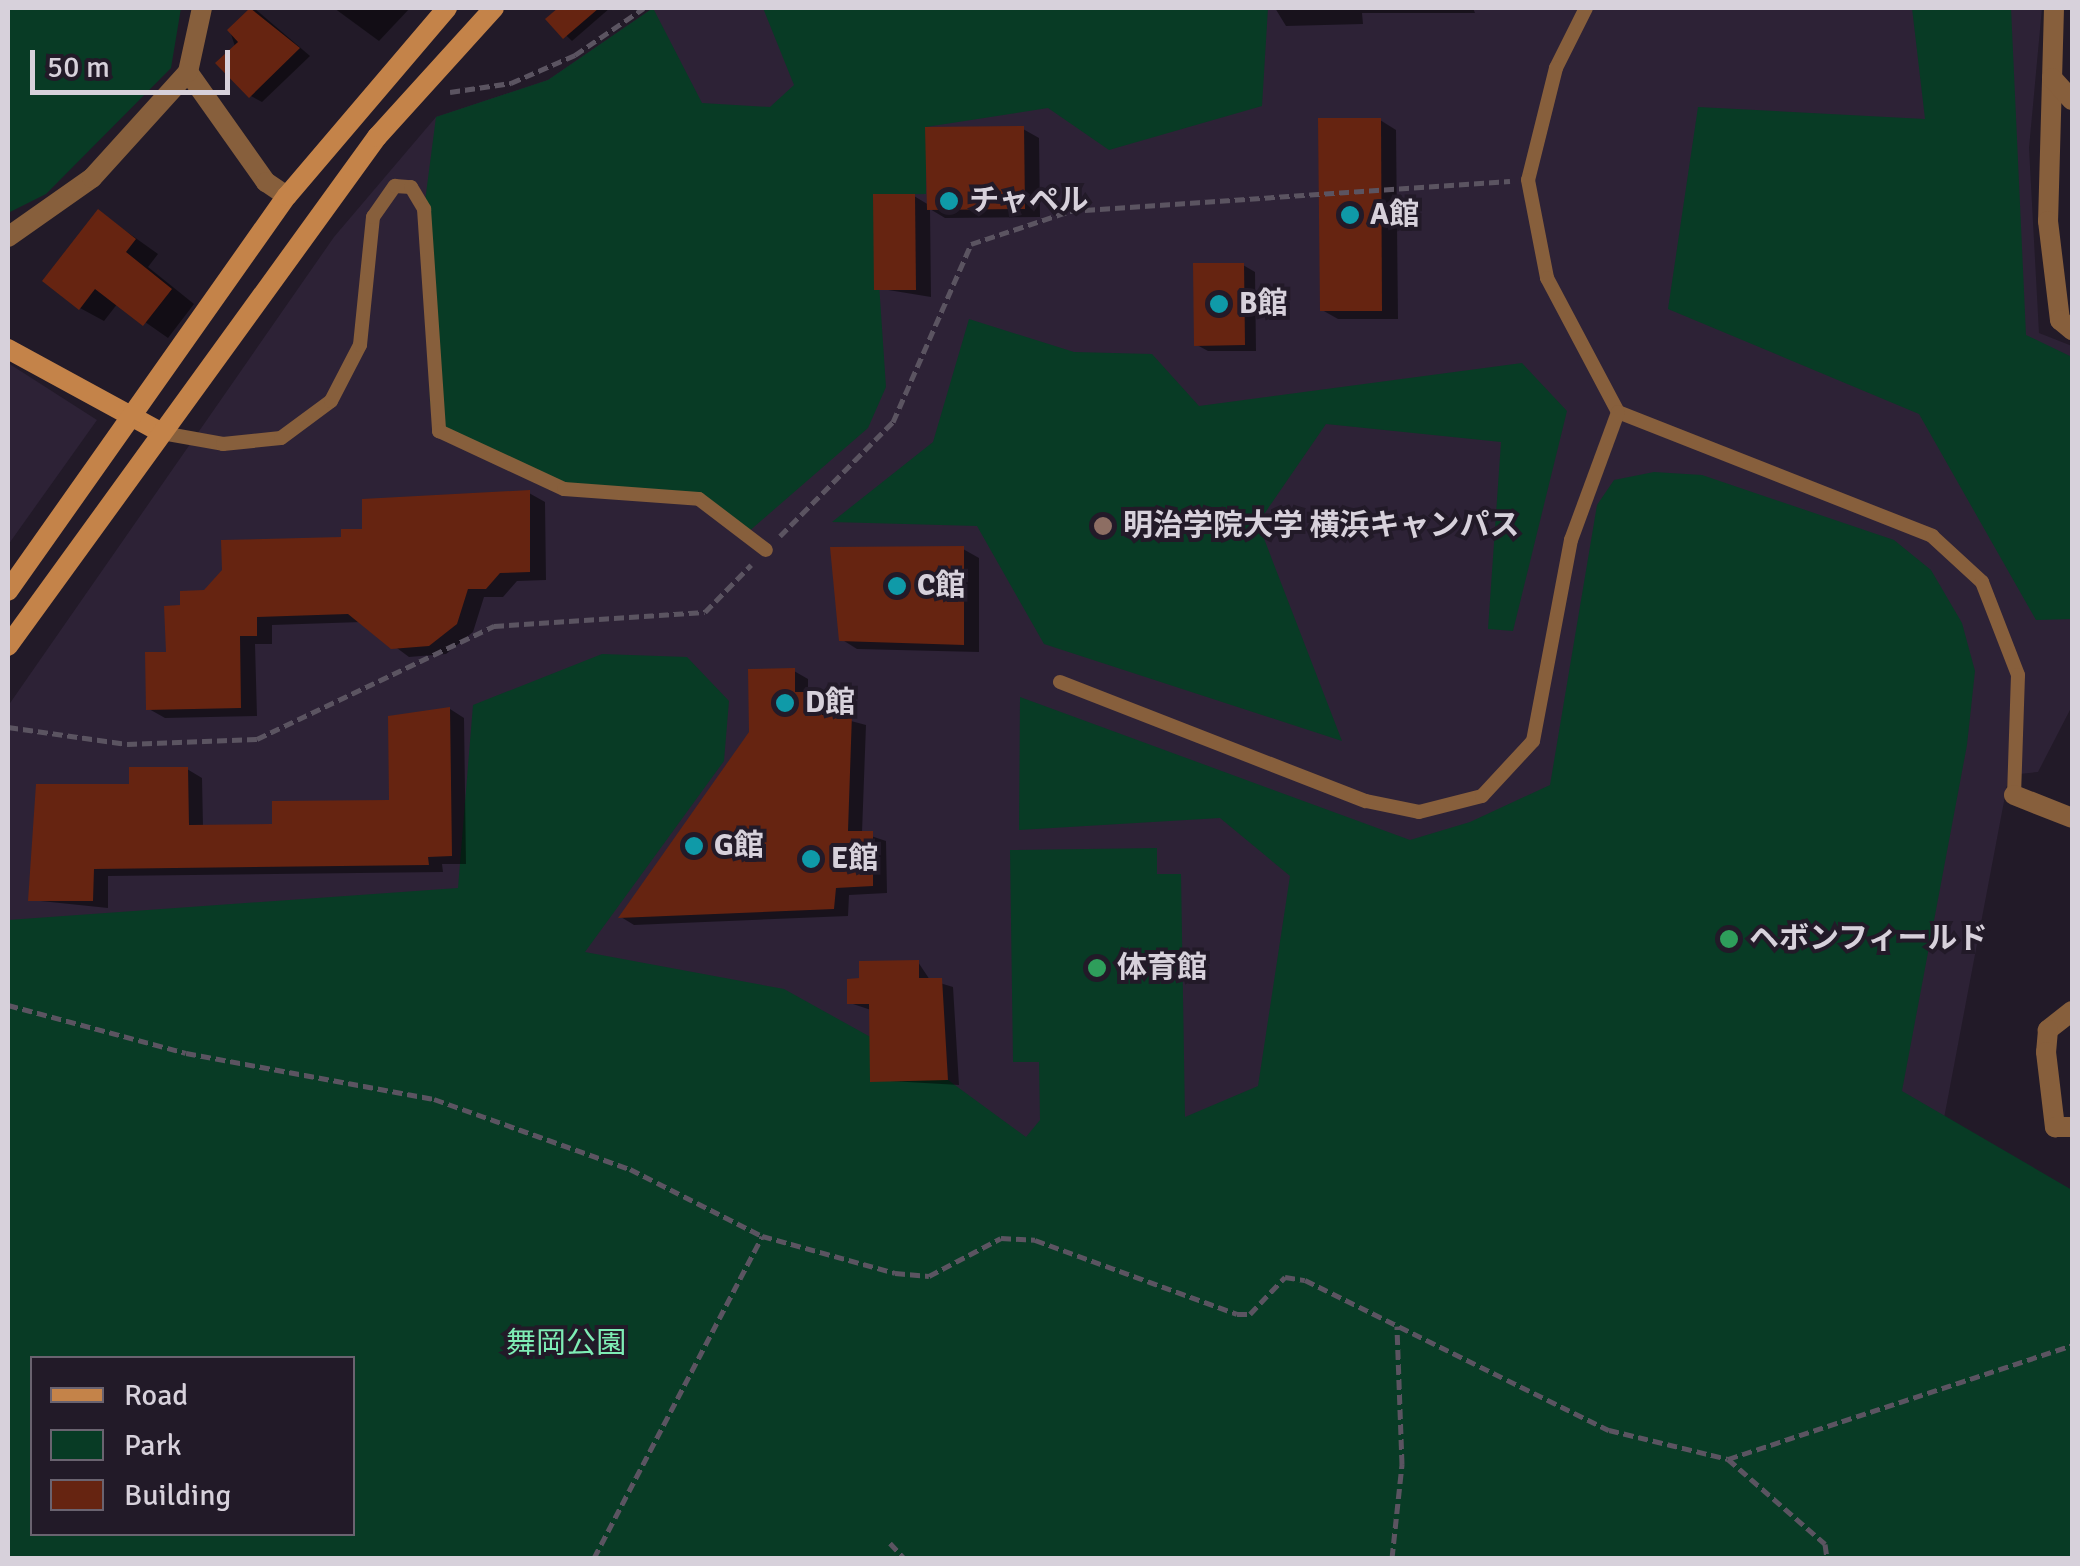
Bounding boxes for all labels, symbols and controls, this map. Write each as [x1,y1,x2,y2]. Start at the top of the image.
scale bar [35,30,235,92]
text: 50 m [47,49,110,86]
place label: チャペル [969,183,1089,219]
marker: チャペル [938,190,960,212]
place label: A館 [1370,197,1419,233]
marker: A館 [1339,204,1361,226]
place label: B館 [1239,286,1287,322]
marker: B館 [1208,293,1230,315]
place label: 明治学院大学 横浜キャンパス [1123,508,1520,544]
marker: 明治学院大学 横浜キャンパス [1092,515,1114,537]
place label: C館 [917,568,965,604]
marker: C館 [886,575,908,597]
place label: D館 [805,685,855,721]
marker: D館 [774,692,796,714]
place label: G館 [714,828,764,864]
marker: G館 [683,835,705,857]
place label: E館 [831,841,878,877]
marker: E館 [800,848,822,870]
place label: ヘボンフィールド [1749,921,1989,957]
marker: ヘボンフィールド [1718,928,1740,950]
place label: 体育館 [1117,950,1207,986]
marker: 体育館 [1086,957,1108,979]
park label: 舞岡公園 [506,1326,626,1362]
legend [30,1356,355,1536]
text: Road [124,1377,188,1414]
text: Park [124,1427,182,1464]
text: Building [124,1477,231,1514]

